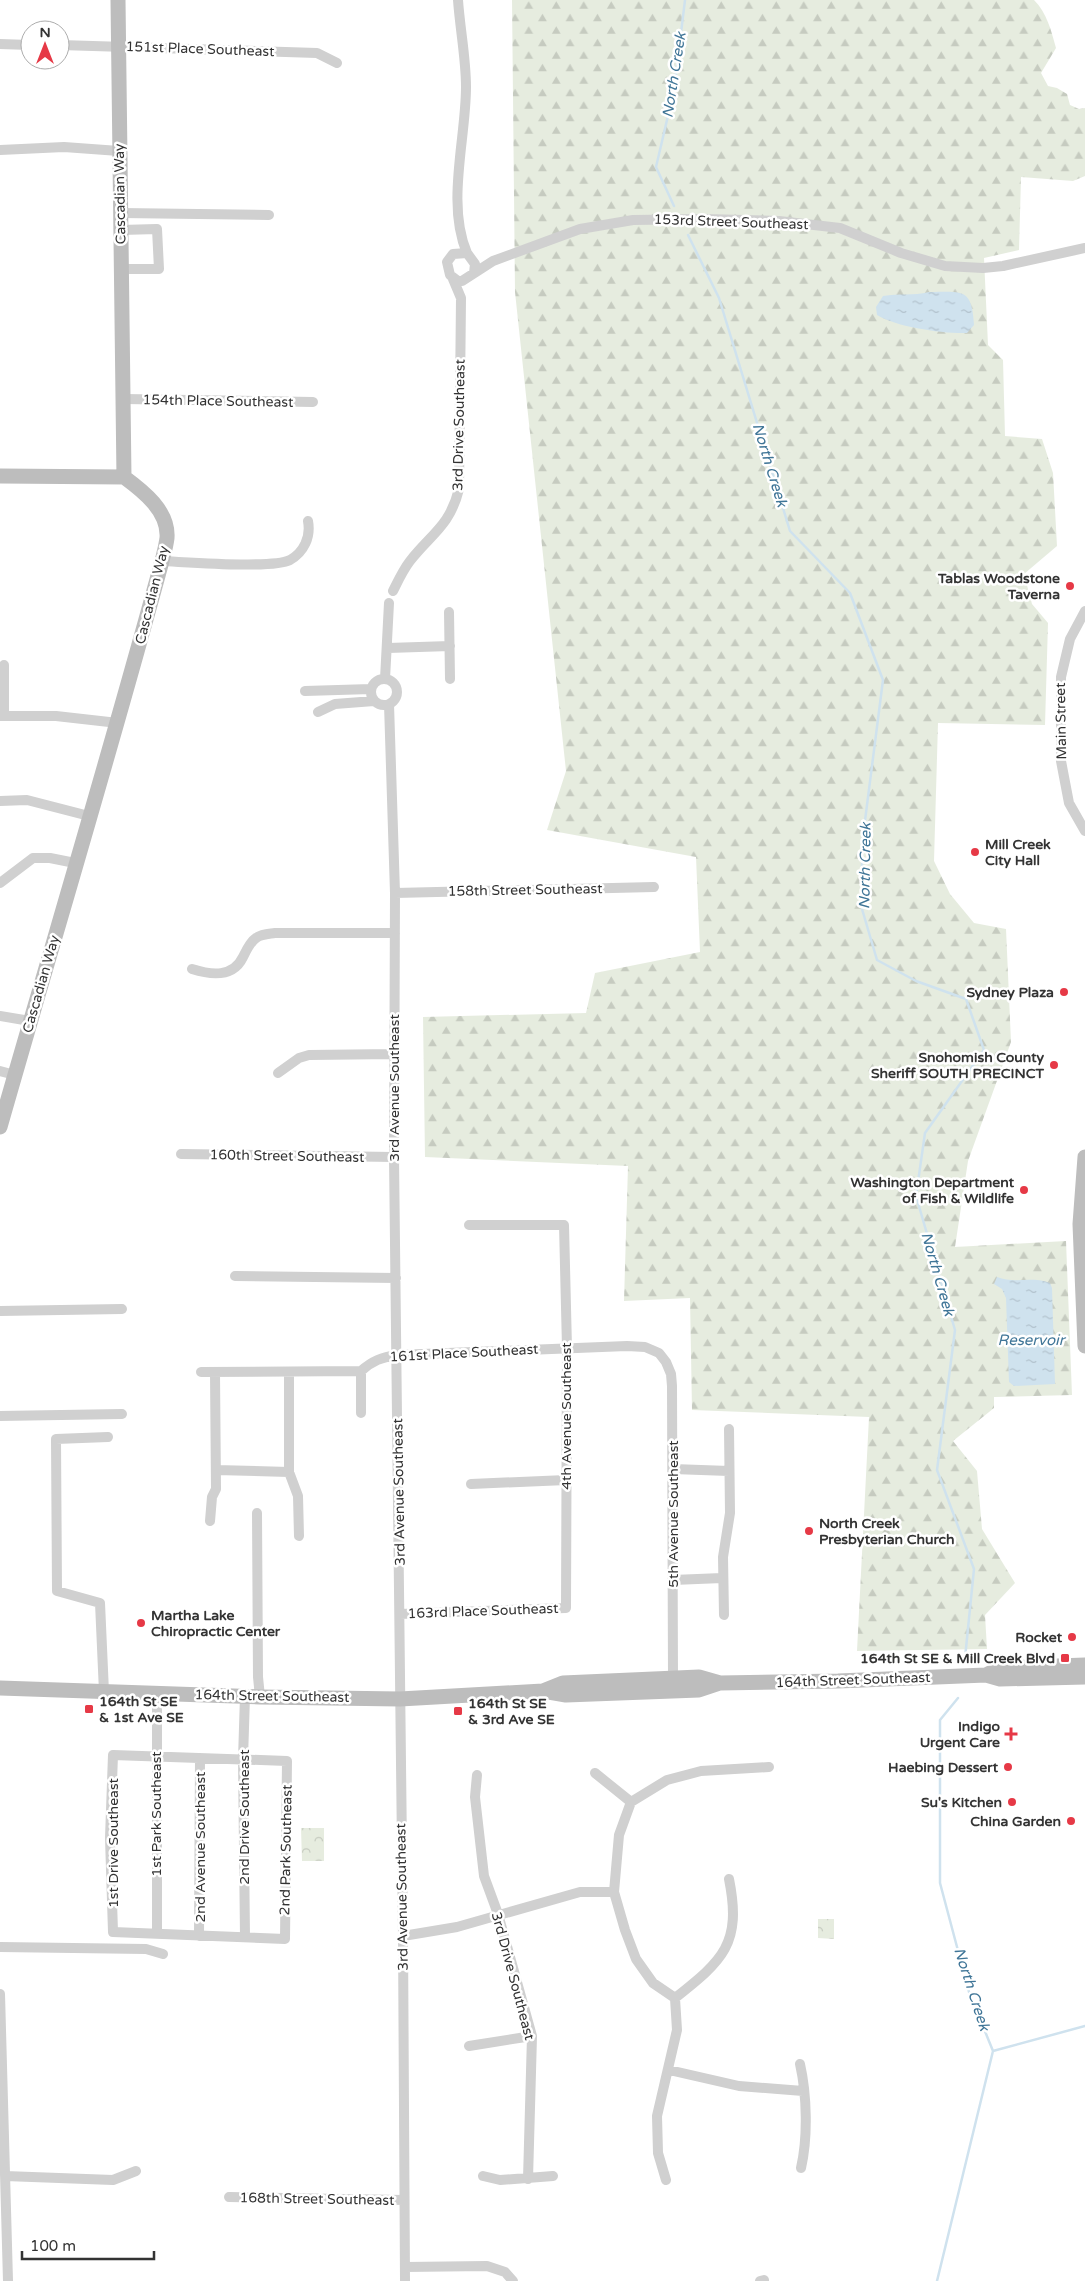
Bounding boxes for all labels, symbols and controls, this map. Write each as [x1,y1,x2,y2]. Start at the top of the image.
north arrow [20,20,70,70]
text: N [39,24,51,41]
water label: North Creek [658,29,690,119]
street label: 151st Place Southeast [125,38,275,60]
street label: Cascadian Way [111,143,129,245]
street label: 153rd Street Southeast [653,211,809,233]
street label: 3rd Drive Southeast [449,358,469,491]
street label: 154th Place Southeast [142,391,294,411]
water label: North Creek [749,421,792,511]
street label: Cascadian Way [132,544,173,646]
place label: Tablas Woodstone Taverna [937,570,1060,603]
marker: Tablas Woodstone Taverna [1064,580,1076,592]
street label: Main Street [1052,682,1070,760]
water label: North Creek [855,821,875,909]
place label: Mill Creek City Hall [985,836,1051,869]
marker: Mill Creek City Hall [969,846,981,858]
street label: 158th Street Southeast [447,880,603,900]
street label: Cascadian Way [19,933,63,1035]
place label: Sydney Plaza [967,984,1054,1001]
marker: Sydney Plaza [1058,986,1070,998]
street label: 3rd Avenue Southeast [386,1014,403,1162]
place label: Snohomish County Sheriff SOUTH PRECINCT [871,1049,1044,1082]
marker: Snohomish County Sheriff SOUTH PRECINCT [1048,1059,1060,1071]
street label: 160th Street Southeast [209,1146,365,1166]
place label: Washington Department of Fish & Wildlife [850,1174,1015,1207]
marker: Washington Department of Fish & Wildlife [1018,1184,1030,1196]
water label: North Creek [917,1230,959,1320]
water label: Reservoir [997,1331,1067,1349]
street label: 161st Place Southeast [389,1341,540,1365]
street label: 4th Avenue Southeast [558,1342,575,1490]
street label: 3rd Avenue Southeast [389,1417,409,1566]
street label: 5th Avenue Southeast [665,1440,682,1588]
place label: North Creek Presbyterian Church [819,1515,955,1548]
marker: North Creek Presbyterian Church [803,1525,815,1537]
street label: 163rd Place Southeast [407,1600,559,1622]
place label: Martha Lake Chiropractic Center [151,1607,281,1640]
marker: Martha Lake Chiropractic Center [135,1617,147,1629]
place label: Rocket [1015,1629,1063,1646]
marker: Rocket [1066,1631,1078,1643]
place label: 164th St SE & Mill Creek Blvd [860,1650,1055,1667]
marker: 164th St SE & Mill Creek Blvd [1059,1652,1071,1664]
street label: 164th Street Southeast [775,1669,931,1691]
street label: 164th Street Southeast [194,1686,350,1706]
place label: 164th St SE & 1st Ave SE [99,1693,184,1726]
place label: 164th St SE & 3rd Ave SE [468,1695,555,1728]
marker: 164th St SE & 1st Ave SE [83,1703,95,1715]
marker: 164th St SE & 3rd Ave SE [452,1705,464,1717]
place label: Indigo Urgent Care [920,1718,1000,1751]
marker: Indigo Urgent Care [1004,1727,1018,1741]
street label: 2nd Drive Southeast [236,1749,253,1885]
street label: 1st Park Southeast [148,1751,165,1877]
place label: Haebing Dessert [888,1759,999,1776]
marker: Haebing Dessert [1002,1761,1014,1773]
street label: 2nd Avenue Southeast [192,1771,209,1922]
street label: 1st Drive Southeast [105,1777,122,1908]
street label: 2nd Park Southeast [276,1784,296,1915]
place label: Su's Kitchen [921,1794,1002,1811]
marker: Su's Kitchen [1006,1796,1018,1808]
place label: China Garden [970,1813,1061,1830]
marker: China Garden [1065,1815,1077,1827]
street label: 3rd Avenue Southeast [392,1822,412,1971]
street label: 3rd Drive Southeast [488,1910,538,2043]
water label: North Creek [950,1945,994,2035]
street label: 168th Street Southeast [239,2189,395,2209]
scale bar [22,2228,155,2260]
text: 100 m [30,2237,76,2255]

